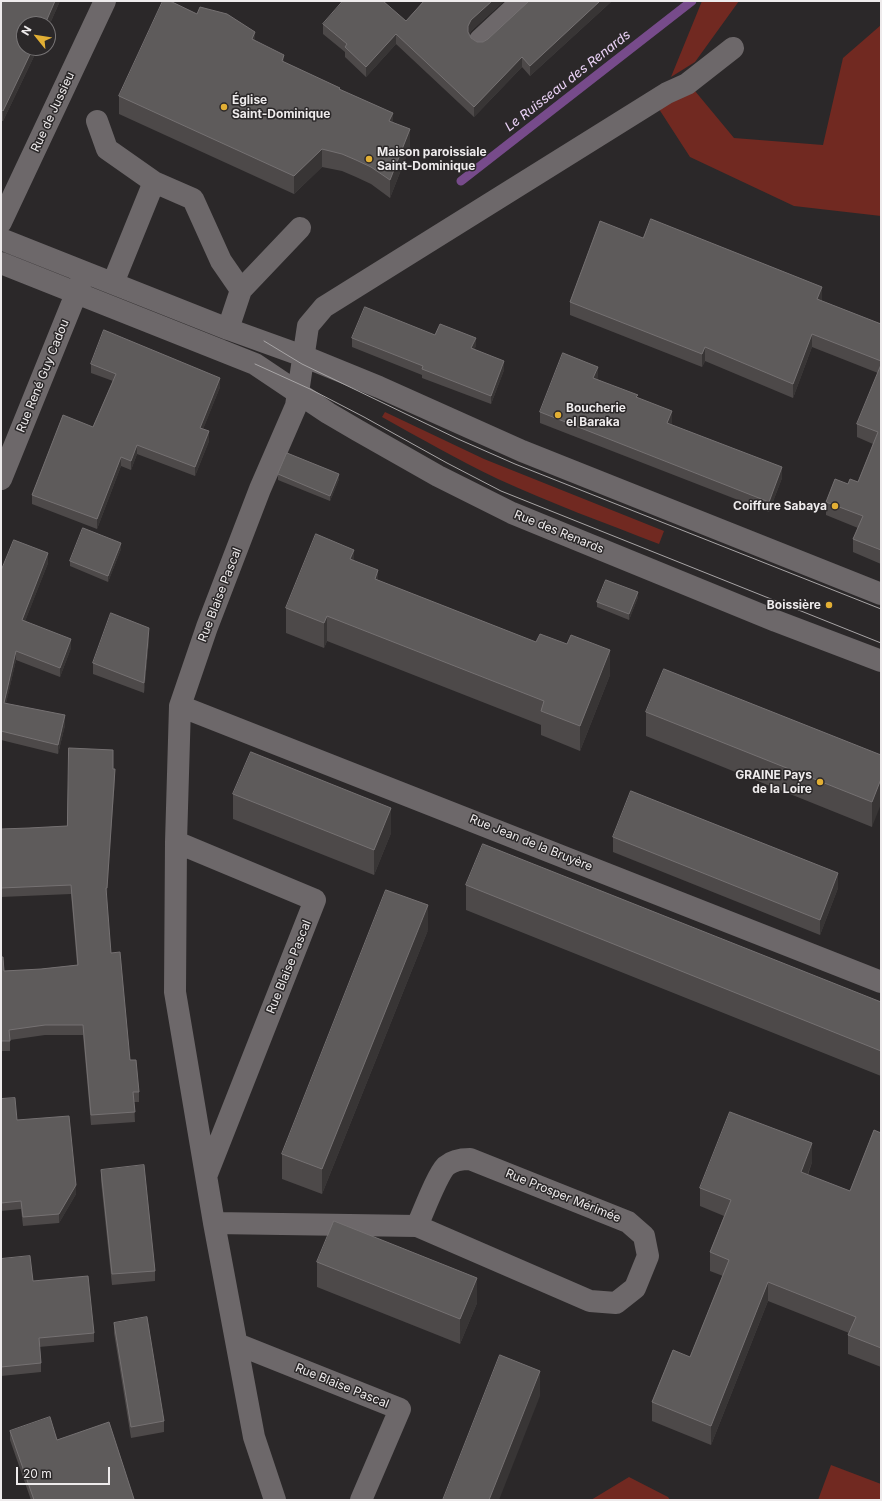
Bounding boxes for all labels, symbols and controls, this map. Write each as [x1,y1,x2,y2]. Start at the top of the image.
north arrow [16,16,56,56]
text: N [18,23,35,38]
water label: Le Ruisseau des Renards [502,27,634,135]
street label: Rue de Jussieu [28,70,78,154]
place label: Église Saint-Dominique [232,93,330,121]
marker: Église Saint-Dominique [219,102,229,112]
place label: Maison paroissiale Saint-Dominique [377,145,487,173]
marker: Maison paroissiale Saint-Dominique [364,154,374,164]
street label: Rue René Guy Cadou [14,317,72,435]
place label: Boucherie el Baraka [566,401,626,429]
marker: Boucherie el Baraka [553,410,563,420]
place label: Coiffure Sabaya [733,499,827,513]
marker: Coiffure Sabaya [830,501,840,511]
street label: Rue des Renards [512,507,606,557]
street label: Rue Blaise Pascal [195,546,245,644]
place label: Boissière [767,598,821,612]
marker: Boissière [824,600,834,610]
place label: GRAINE Pays de la Loire [735,768,812,796]
marker: GRAINE Pays de la Loire [815,777,825,787]
street label: Rue Jean de la Bruyère [467,812,595,874]
street label: Rue Blaise Pascal [264,918,314,1016]
street label: Rue Prosper Mérimée [503,1166,623,1226]
street label: Rue Blaise Pascal [293,1361,391,1411]
scale bar [18,1459,112,1485]
text: 20 m [23,1466,52,1481]

